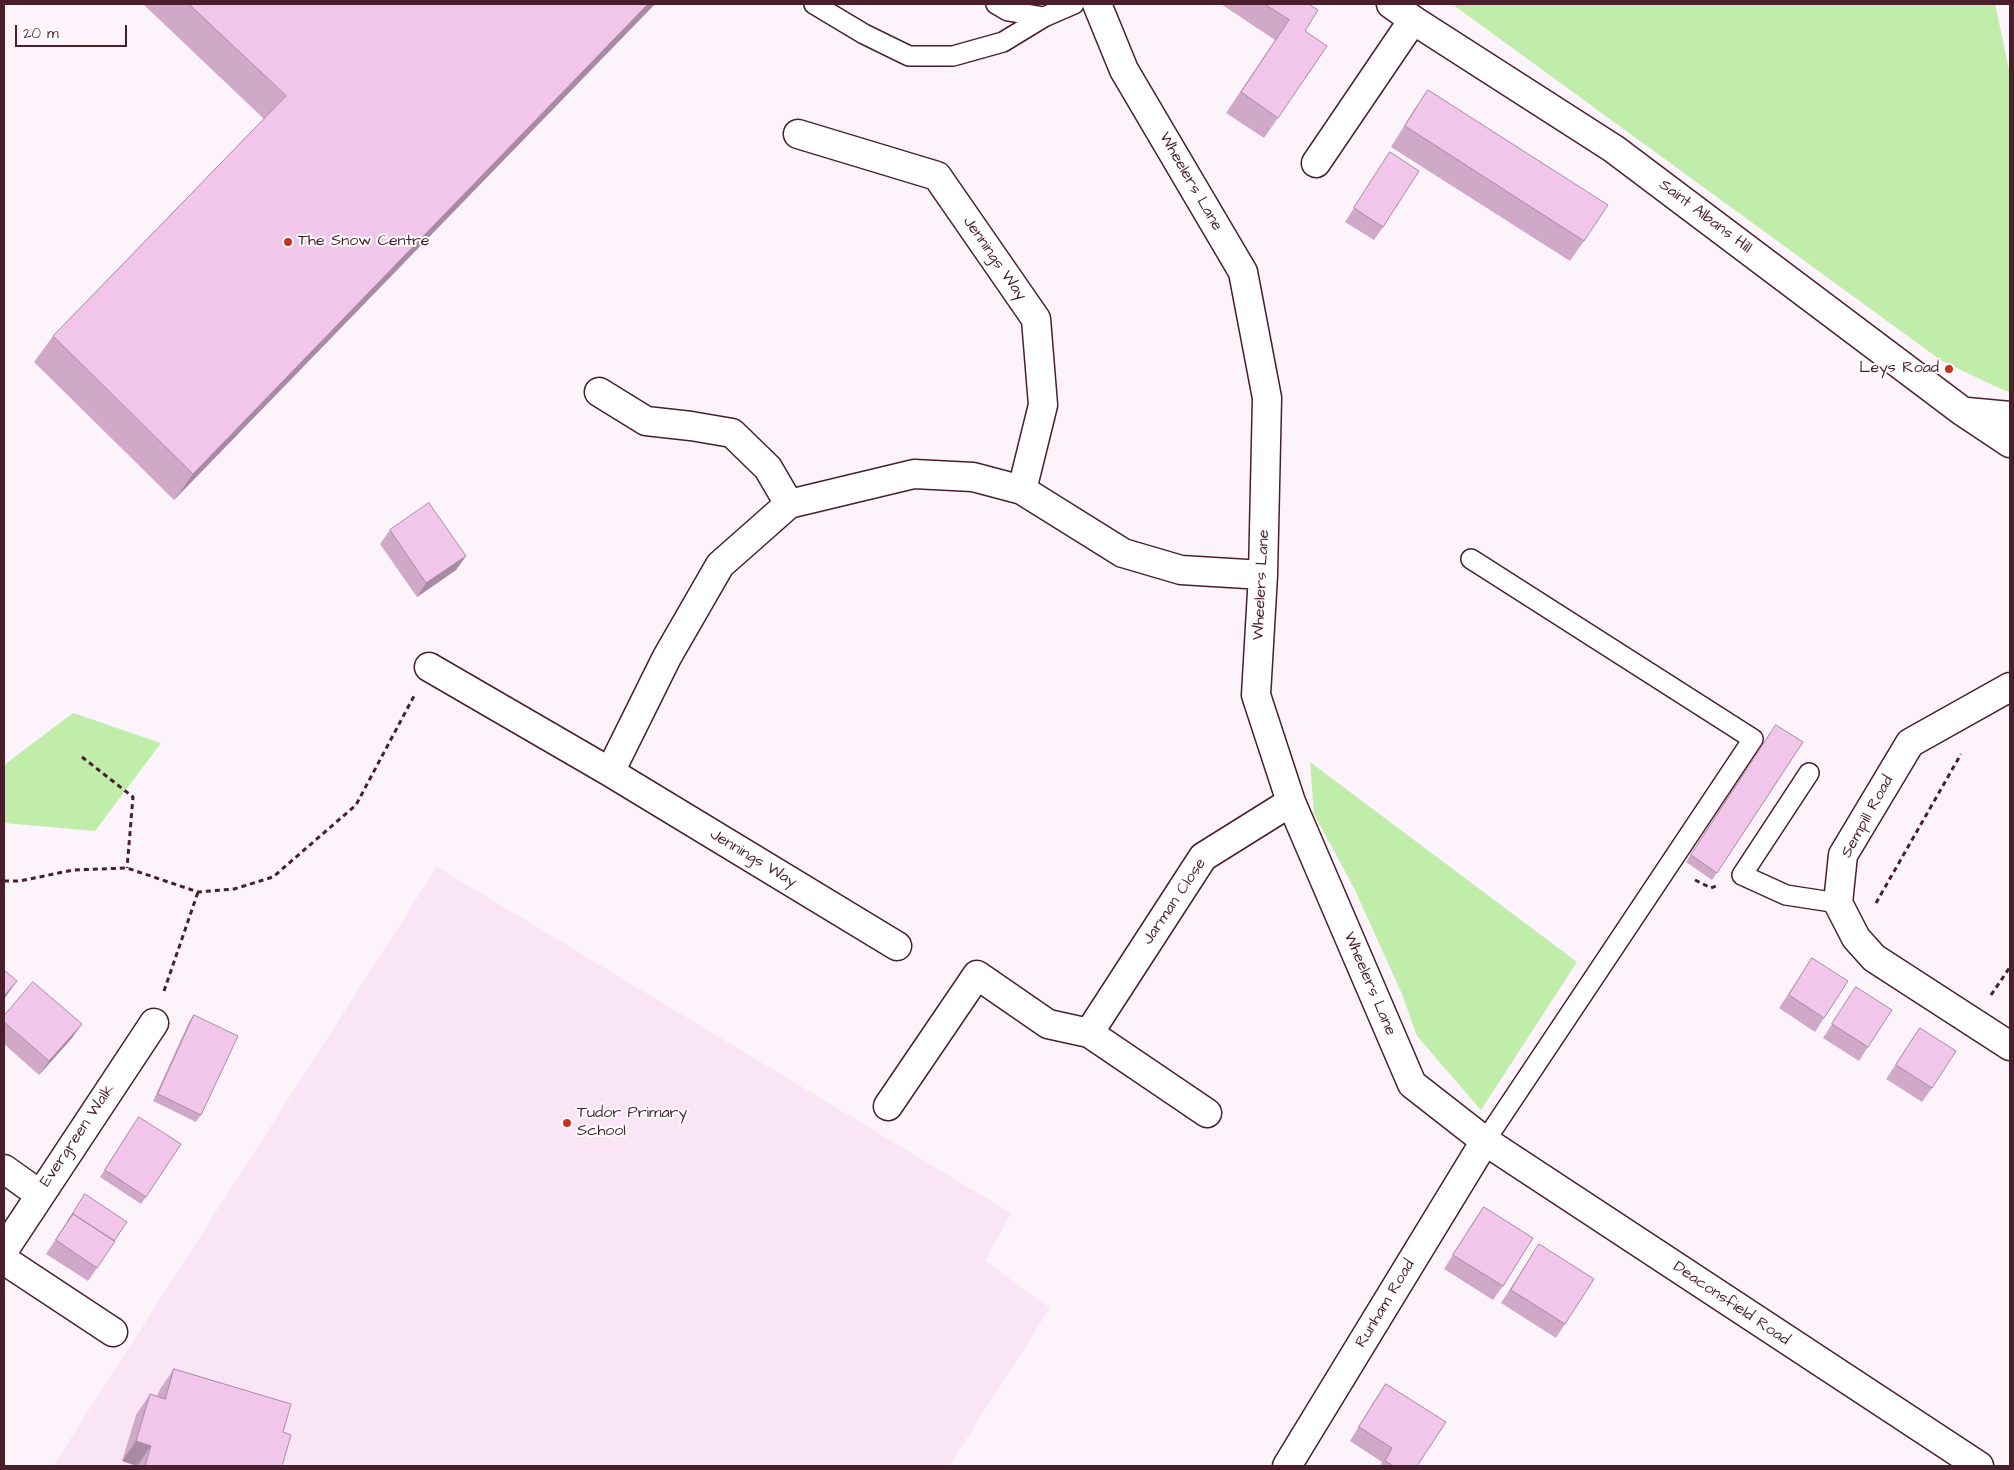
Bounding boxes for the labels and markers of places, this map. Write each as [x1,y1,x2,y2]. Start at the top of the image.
place label: The Snow Centre [298,232,430,252]
marker: The Snow Centre [282,236,294,248]
place label: Leys Road [1859,359,1939,379]
marker: Leys Road [1943,363,1955,375]
place label: Tudor Primary School [577,1104,687,1142]
marker: Tudor Primary School [561,1117,573,1129]

